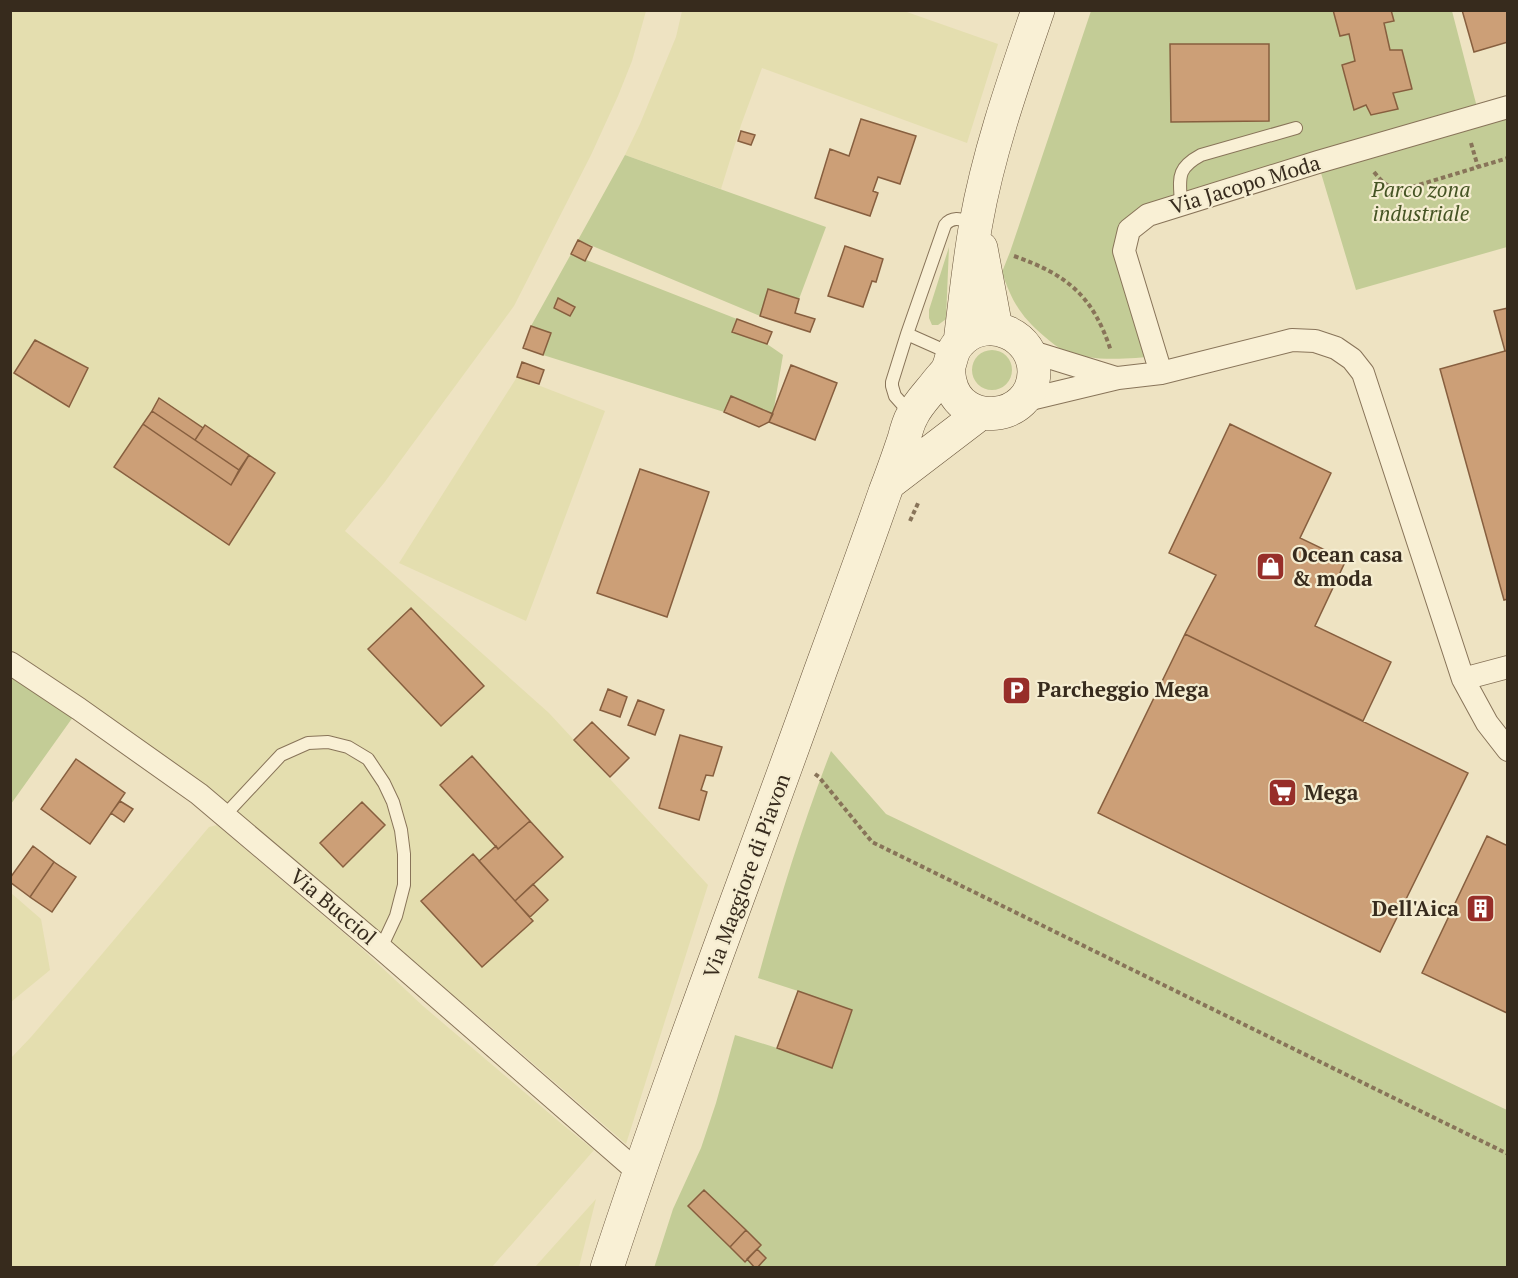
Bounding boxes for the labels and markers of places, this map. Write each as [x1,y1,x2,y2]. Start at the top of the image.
place label: Ocean casa & moda [1292,540,1403,592]
shop icon: Ocean casa & moda [1255,551,1287,583]
parking icon: Parcheggio Mega [1000,674,1032,706]
place label: Parcheggio Mega [1037,675,1209,703]
supermarket icon: Mega [1267,777,1299,809]
place label: Mega [1304,778,1359,806]
building icon: Dell'Aica [1464,893,1496,925]
place label: Dell'Aica [1372,894,1459,922]

